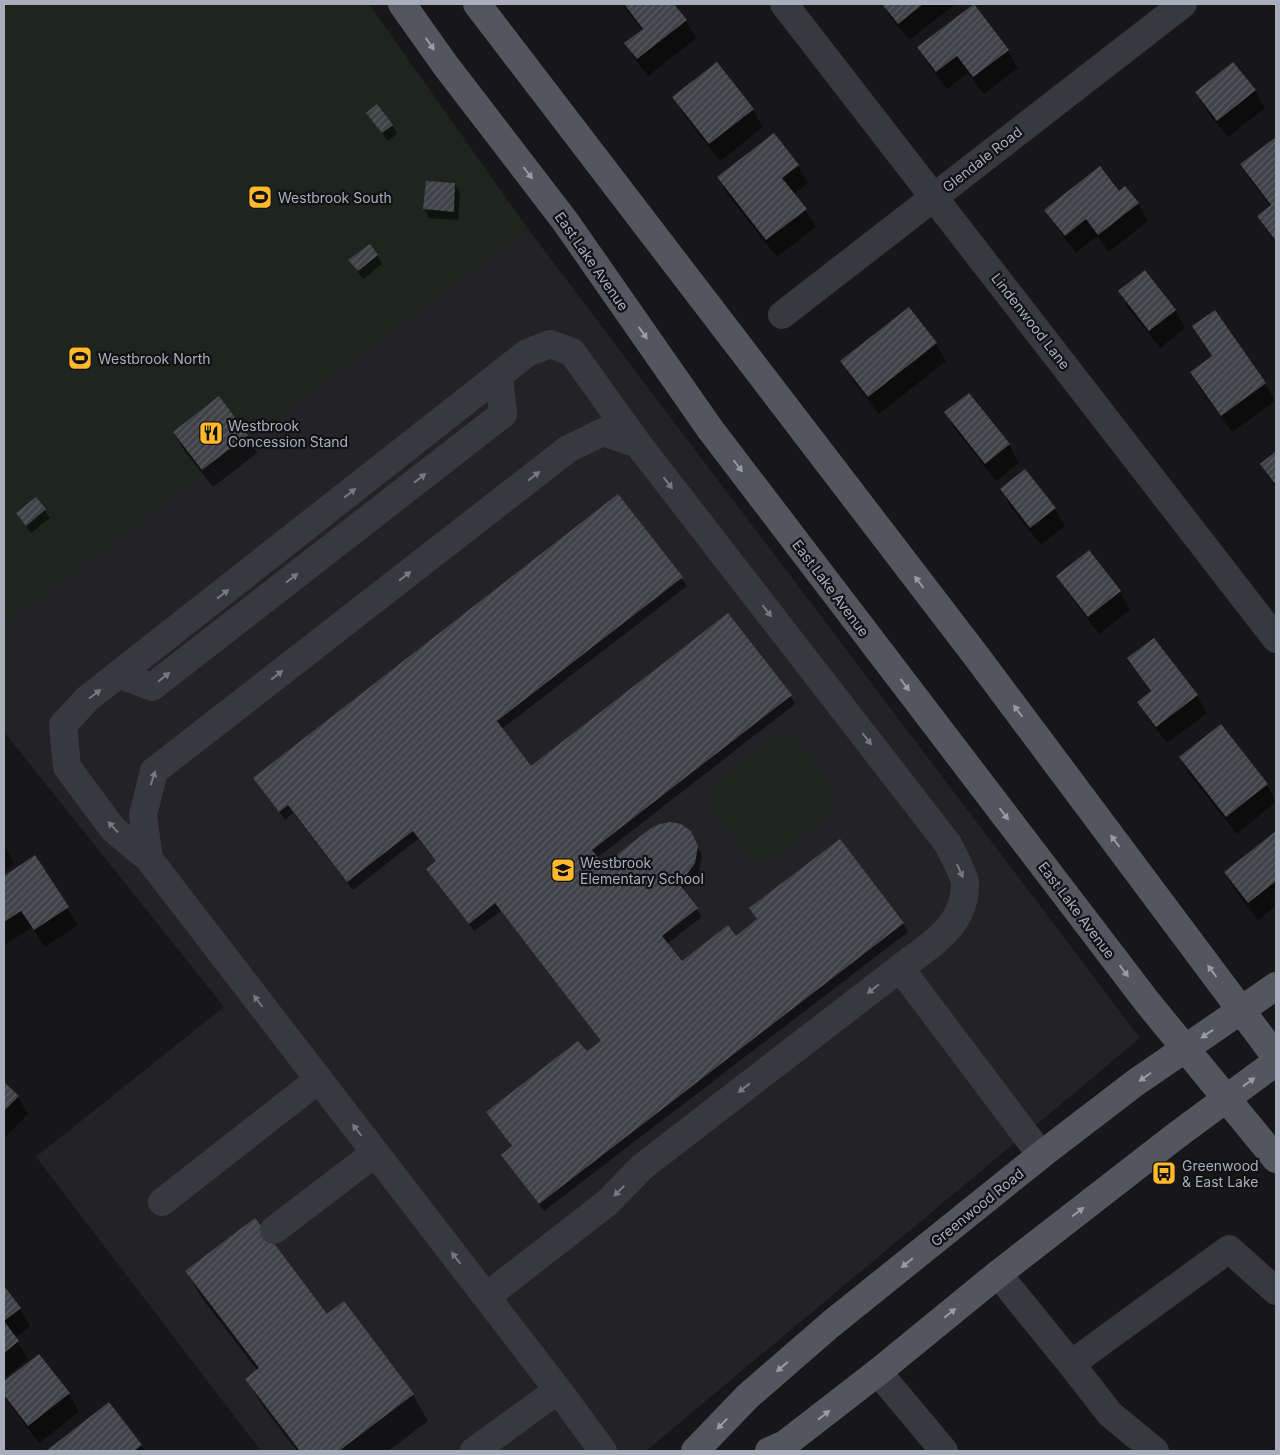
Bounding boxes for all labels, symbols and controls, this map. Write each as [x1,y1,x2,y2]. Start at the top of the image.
one-way arrow [425,37,435,50]
street label: Glendale Road [939,123,1025,195]
one-way arrow [523,166,533,180]
sports icon: Westbrook South [247,184,273,210]
place label: Westbrook South [278,189,392,206]
street label: East Lake Avenue [552,208,632,314]
street label: Lindenwood Lane [988,270,1074,372]
one-way arrow [638,327,648,340]
sports icon: Westbrook North [67,345,93,371]
place label: Westbrook North [98,350,211,367]
place label: Westbrook Concession Stand [228,417,348,450]
restaurant icon: Westbrook Concession Stand [198,420,224,446]
one-way arrow [733,459,743,473]
one-way arrow [527,471,540,482]
one-way arrow [413,473,427,483]
one-way arrow [662,476,673,489]
one-way arrow [343,487,356,498]
street label: East Lake Avenue [789,536,873,640]
one-way arrow [398,571,412,581]
one-way arrow [285,572,298,583]
one-way arrow [914,576,925,589]
one-way arrow [216,588,229,599]
one-way arrow [762,604,773,617]
one-way arrow [270,670,283,681]
one-way arrow [157,672,170,683]
one-way arrow [900,678,911,691]
one-way arrow [88,689,102,699]
one-way arrow [1012,705,1023,718]
one-way arrow [862,732,872,746]
one-way arrow [149,770,157,785]
one-way arrow [999,807,1009,821]
one-way arrow [107,822,119,834]
one-way arrow [1110,834,1120,848]
place label: Westbrook Elementary School [580,854,704,887]
school or university icon: Westbrook Elementary School [550,857,576,883]
street label: East Lake Avenue [1035,858,1119,962]
one-way arrow [957,864,965,878]
one-way arrow [1119,964,1129,978]
one-way arrow [1207,965,1218,978]
one-way arrow [866,984,880,994]
one-way arrow [253,994,263,1007]
one-way arrow [1200,1029,1214,1039]
one-way arrow [1138,1072,1152,1082]
one-way arrow [1242,1077,1256,1087]
one-way arrow [738,1083,751,1094]
one-way arrow [351,1124,362,1137]
place label: Greenwood & East Lake [1182,1157,1259,1190]
bus stop icon: Greenwood & East Lake [1151,1160,1177,1186]
street label: Greenwood Road [927,1164,1027,1250]
one-way arrow [613,1185,625,1197]
one-way arrow [1071,1207,1084,1218]
one-way arrow [451,1252,462,1265]
one-way arrow [901,1258,914,1269]
one-way arrow [944,1307,957,1318]
one-way arrow [775,1361,788,1372]
one-way arrow [817,1409,830,1420]
one-way arrow [716,1417,728,1429]

